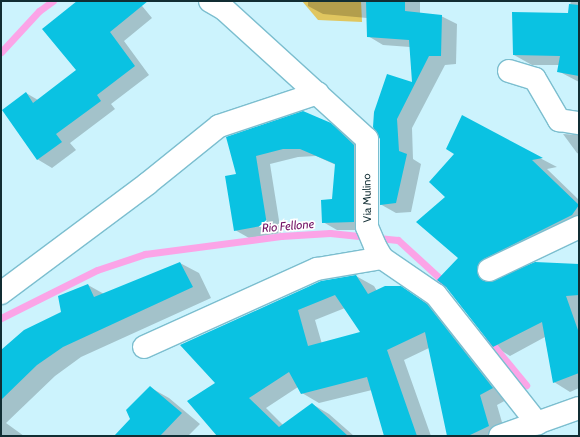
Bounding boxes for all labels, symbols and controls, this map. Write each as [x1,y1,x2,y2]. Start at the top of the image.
street label: Via Mulino [360,173,374,223]
water label: Rio Fellone [261,217,315,235]

